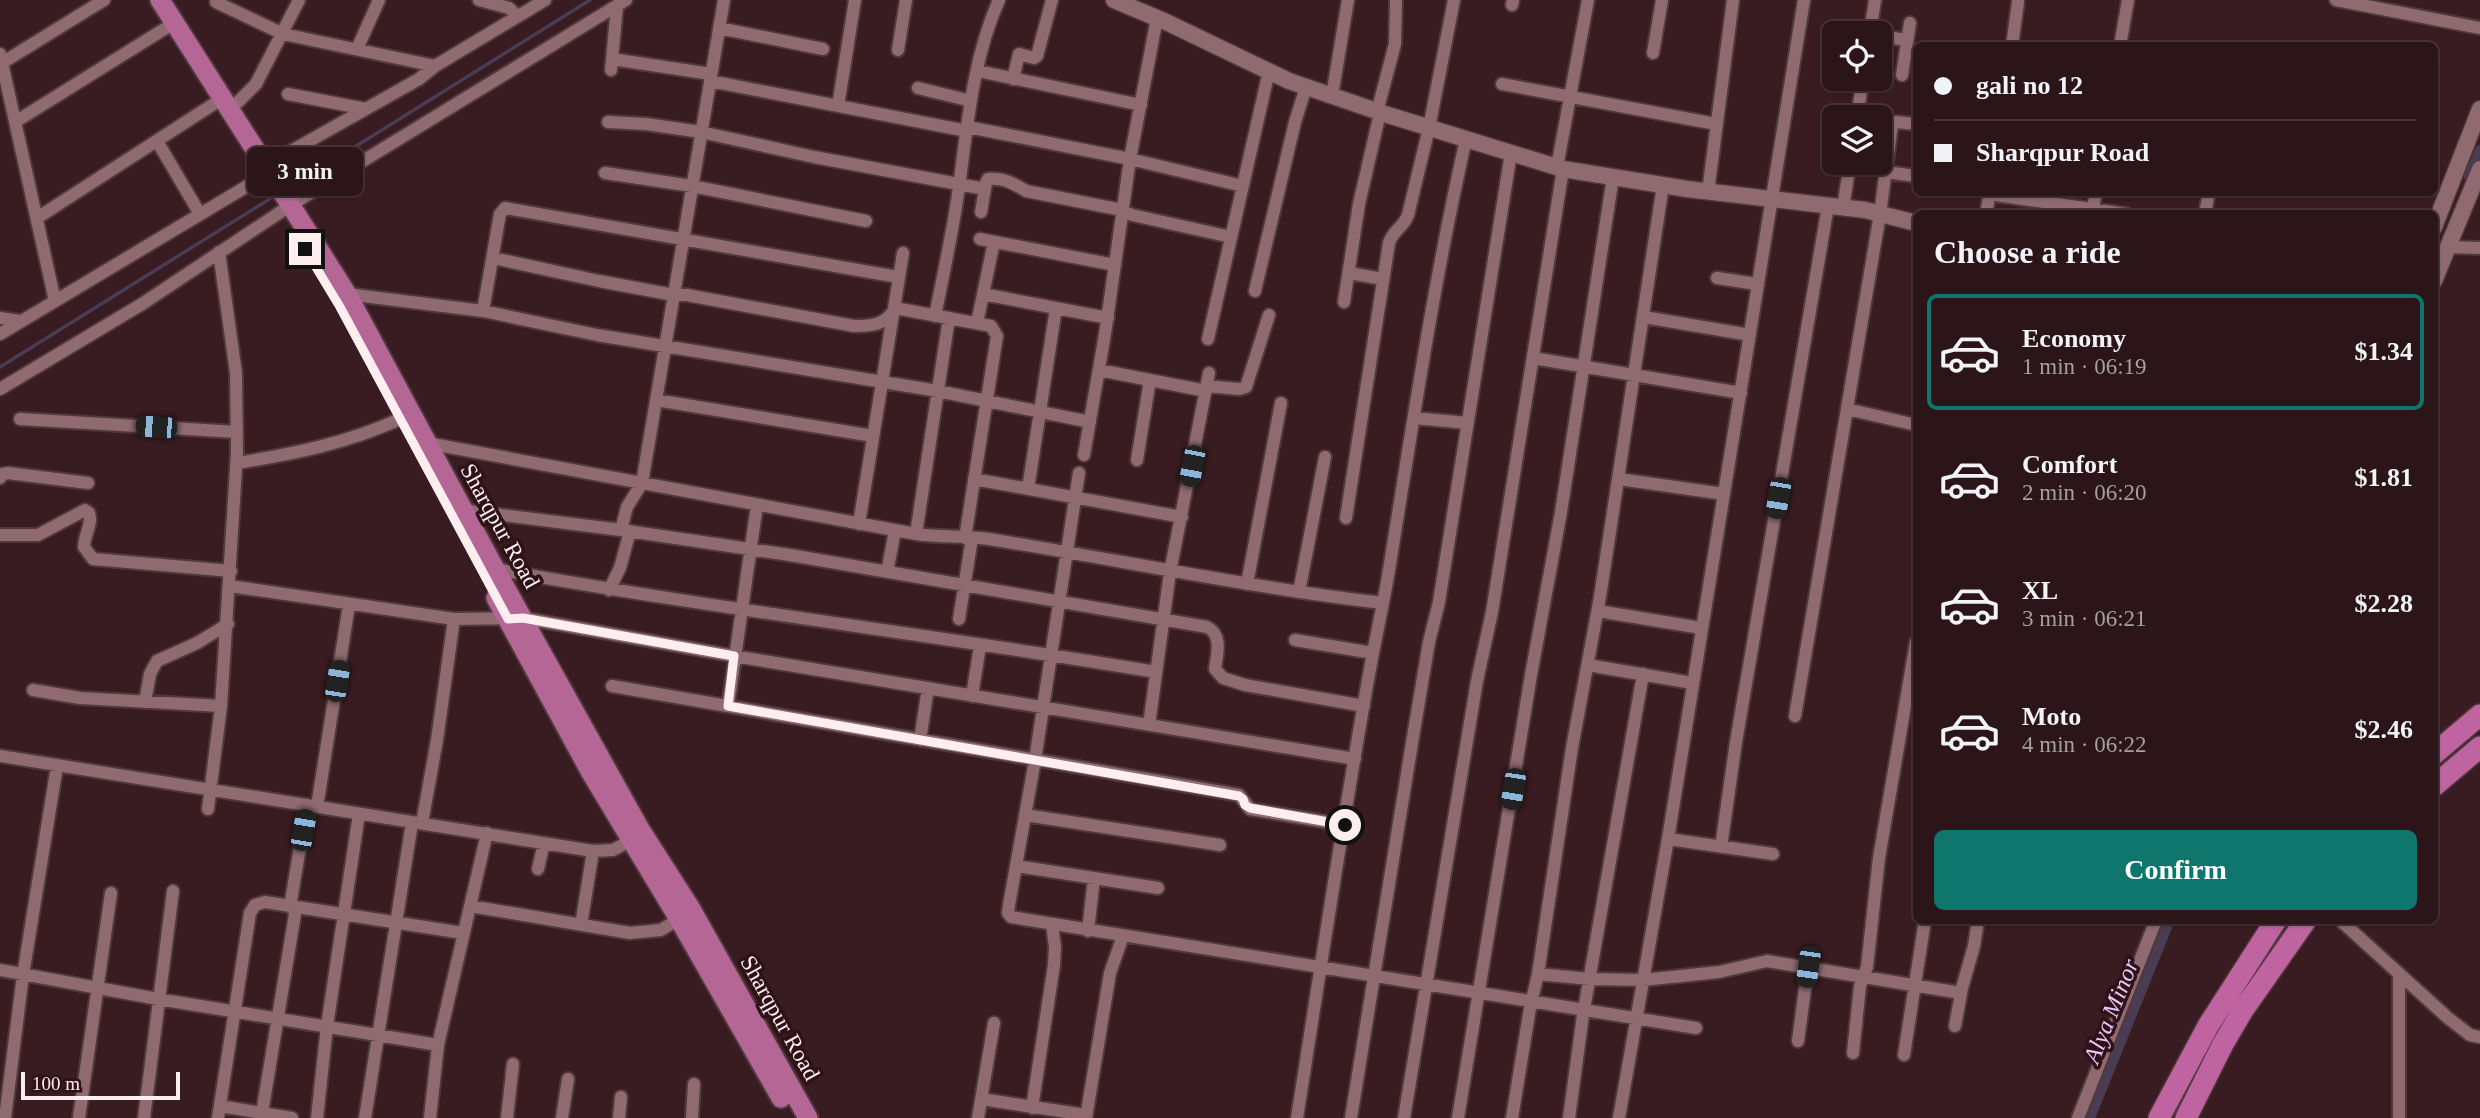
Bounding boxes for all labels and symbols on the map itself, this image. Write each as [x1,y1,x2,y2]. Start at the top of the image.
callout: 3 min [247,148,363,196]
route end [289,233,321,265]
car [135,415,178,439]
car [1178,443,1207,489]
street label: Sharqpur Road [455,459,545,593]
car [1765,475,1792,521]
car [324,659,351,703]
car [1500,767,1527,811]
car [290,807,317,853]
route start [1329,809,1361,841]
car [1795,945,1822,989]
street label: Sharqpur Road [735,951,825,1085]
water label: Alya Minor [2078,955,2144,1069]
scale bar [21,1069,180,1101]

